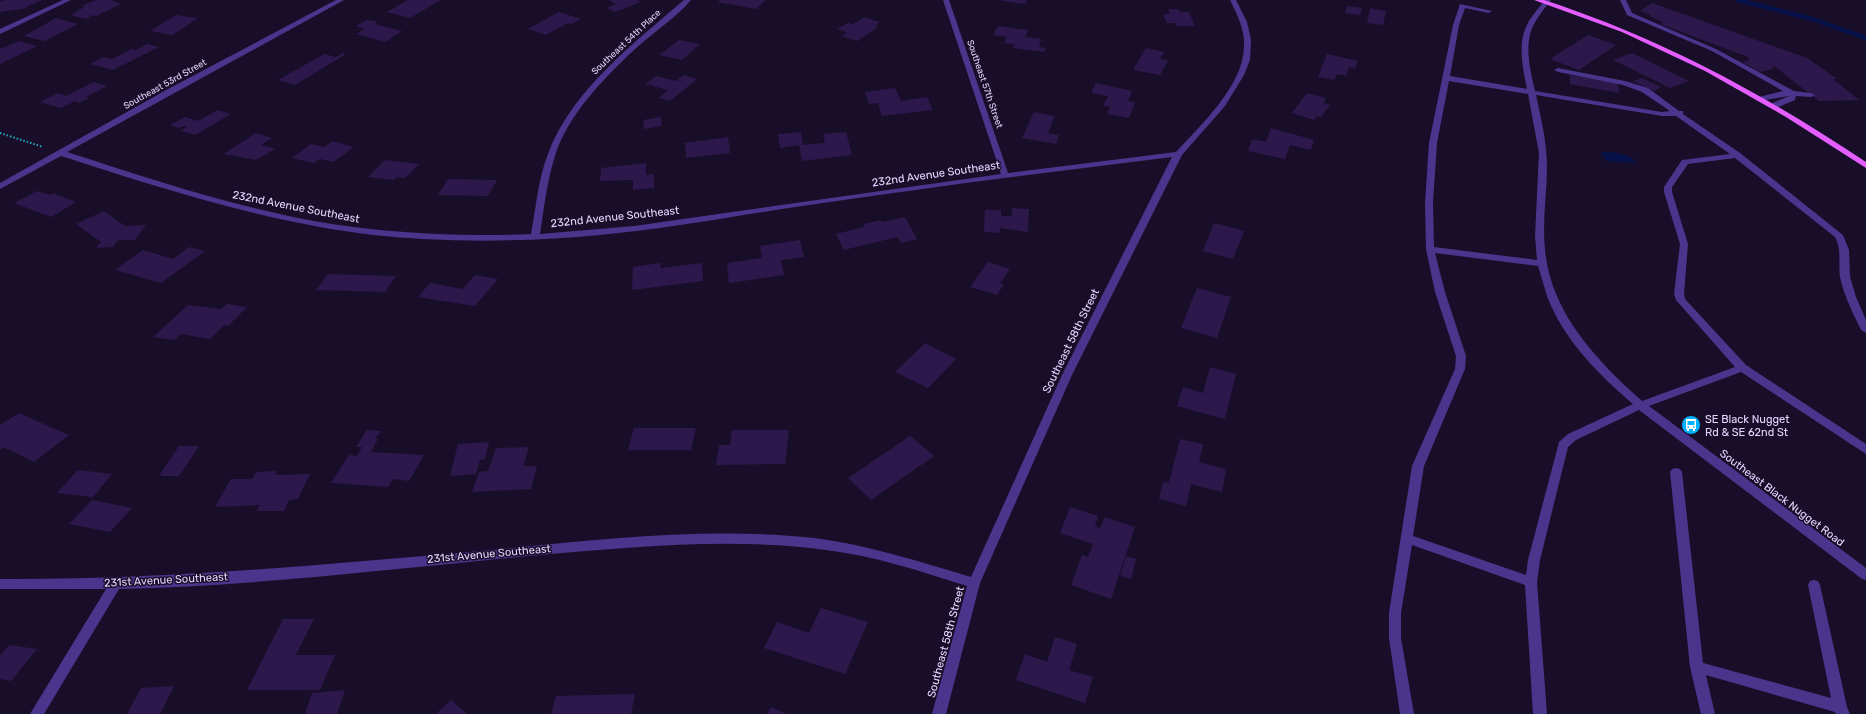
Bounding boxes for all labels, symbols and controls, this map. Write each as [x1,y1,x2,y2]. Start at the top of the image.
street label: Southeast 54th Place [589,7,663,77]
street label: Southeast 57th Street [965,39,1005,130]
street label: Southeast 53rd Street [122,57,209,111]
street label: 232nd Avenue Southeast [871,158,1002,189]
street label: 232nd Avenue Southeast [231,188,361,226]
street label: 232nd Avenue Southeast [550,204,681,230]
street label: Southeast 58th Street [1040,286,1102,395]
place label: SE Black Nugget Rd & SE 62nd St [1705,413,1790,439]
bus stop icon: SE Black Nugget Rd & SE 62nd St [1680,414,1702,436]
street label: Southeast Black Nugget Road [1717,447,1847,549]
street label: 231st Avenue Southeast [427,542,552,566]
street label: 231st Avenue Southeast [104,570,229,590]
street label: Southeast 58th Street [925,584,967,699]

